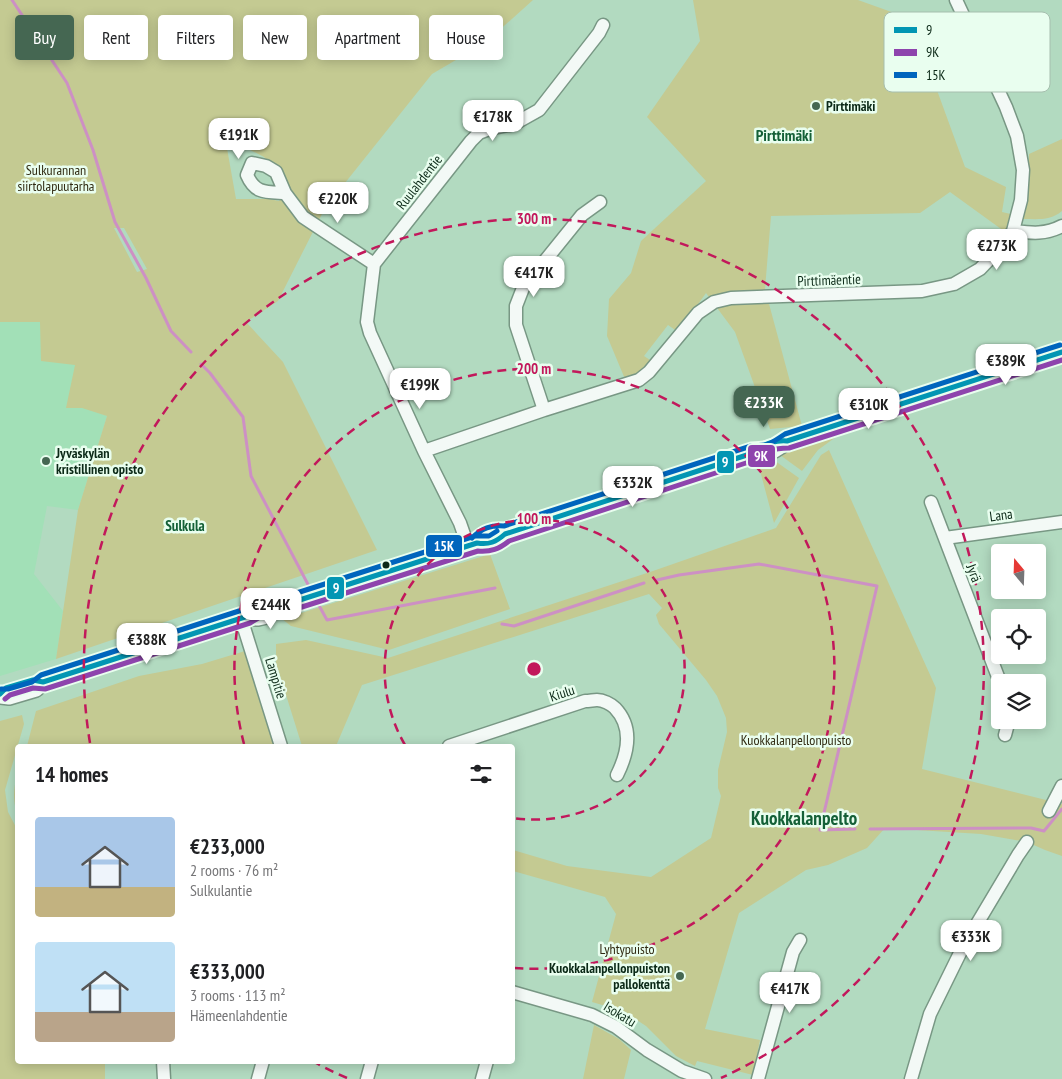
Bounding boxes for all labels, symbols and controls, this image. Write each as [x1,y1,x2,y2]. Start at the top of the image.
legend [884,12,1050,92]
chip: Buy [15,15,74,60]
chip: Rent [84,15,148,60]
chip: Filters [158,15,233,60]
chip: New [243,15,307,60]
chip: Apartment [317,15,419,60]
chip: House [429,15,503,60]
text: 9 [926,21,932,39]
text: 9K [926,43,939,61]
text: 15K [926,66,946,84]
place label: Pirttimäki [826,97,875,115]
pin: €178K [458,100,528,142]
marker: Pirttimäki [810,100,822,112]
text: €178K [474,106,512,126]
pin: €191K [204,118,274,160]
text: €191K [220,124,258,144]
district label: Pirttimäki [756,125,813,145]
street label: Ruulahdentie [392,151,446,213]
park label: Sulkurannan siirtolapuutarha [18,161,94,195]
pin: €220K [303,182,373,224]
text: €220K [319,188,357,208]
text: 300 m [517,209,551,228]
pin: €273K [962,228,1032,271]
text: €273K [978,235,1016,255]
pin: €417K [499,256,569,298]
text: €417K [515,262,553,282]
street label: Pirttimäentie [797,270,861,290]
pin: €389K [971,344,1041,386]
text: €389K [987,350,1025,370]
text: 200 m [517,359,551,378]
pin: €199K [385,368,455,410]
text: €199K [401,374,439,394]
pin: €233K [729,386,799,428]
pin: €310K [834,388,904,430]
text: €233K [745,392,783,412]
text: €310K [850,394,888,414]
place label: Jyväskylän kristillinen opisto [55,444,143,478]
line badge: 9K [747,444,776,468]
text: 9K [754,447,769,465]
line badge: 9 [716,450,735,474]
text: 9 [722,453,729,471]
marker: Jyväskylän kristillinen opisto [40,455,52,467]
pin: €332K [598,466,668,508]
text: €332K [614,472,652,492]
street label: Lana [988,504,1014,526]
text: 100 m [517,509,551,528]
district label: Sulkula [165,516,205,535]
line badge: 15K [425,534,463,558]
text: 15K [434,537,455,555]
north arrow [991,544,1046,599]
map controls [991,544,1046,729]
unlabelled marker [381,560,391,570]
street label: Jyrä [962,560,986,585]
line badge: 9 [326,576,345,600]
text: 9 [333,579,340,597]
pin: €244K [236,588,306,630]
text: €244K [252,594,290,614]
button: locate [991,609,1046,664]
pin: €388K [112,622,182,665]
text: €388K [128,629,166,649]
street label: Lampitie [261,655,291,701]
centre of rings [525,660,543,678]
button: layers [991,674,1046,729]
street label: Kiulu [547,681,577,705]
park label: Kuokkalanpellonpuisto [741,731,851,749]
icon: filters [467,760,495,788]
text: 14 homes [35,761,108,788]
district label: Kuokkalanpelto [751,806,857,830]
text: €233,000 [190,833,265,860]
icon: home [75,837,135,897]
text: 2 rooms · 76 m² [190,860,278,880]
text: Sulkulantie [190,880,252,900]
pin: €333K [936,920,1006,962]
text: €333K [952,926,990,946]
park label: Lyhtypuisto [600,940,654,958]
text: €333,000 [190,958,265,985]
place label: Kuokkalanpellonpuiston pallokenttä [549,959,670,993]
icon: home [75,962,135,1022]
marker: Kuokkalanpellonpuiston pallokenttä [674,970,686,982]
pin: €417K [755,972,825,1014]
text: €417K [771,978,809,998]
text: 3 rooms · 113 m² [190,985,286,1005]
street label: Isokatu [600,997,640,1031]
text: Hämeenlahdentie [190,1005,288,1025]

